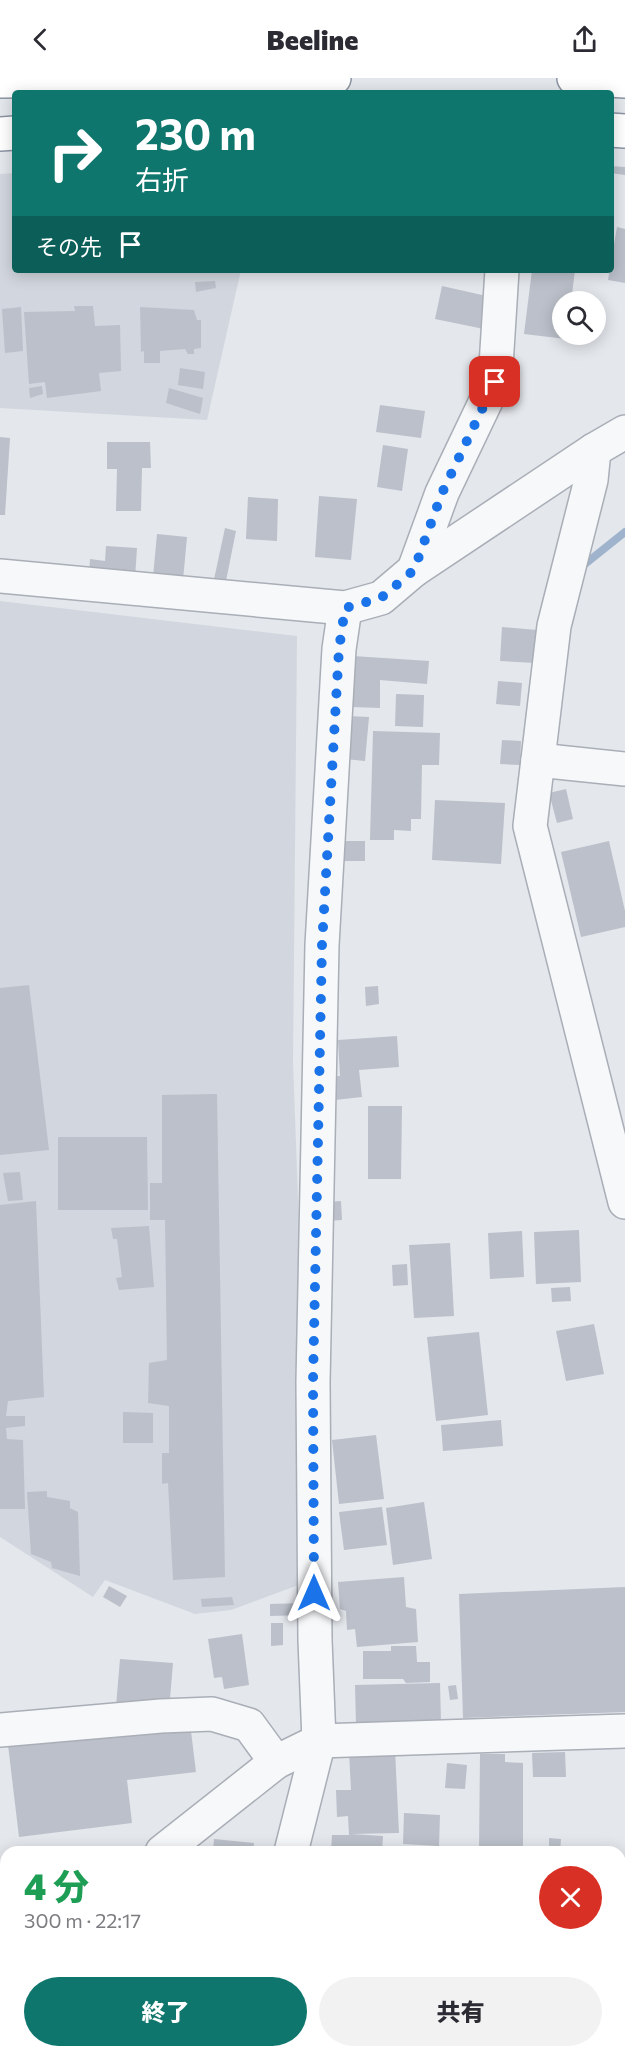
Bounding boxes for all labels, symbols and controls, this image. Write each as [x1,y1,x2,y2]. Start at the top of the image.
icon: back [24,23,57,56]
text: Beeline [267,23,358,56]
icon: share [568,23,601,56]
text: 230 m [135,107,256,159]
icon: right [36,114,114,192]
text: 右折 [135,163,189,196]
icon: arrive [114,228,147,261]
text: その先 [36,233,102,260]
map controls [552,291,606,345]
button: search [552,291,606,345]
pin [469,356,520,407]
icon: arrive [478,365,511,398]
position arrow [282,1561,346,1625]
text: 4 分 [24,1863,89,1907]
button: close [539,1866,602,1929]
text: 300 m · 22:17 [24,1908,141,1932]
button: 終了 [24,1977,307,2046]
button: 共有 [319,1977,602,2046]

